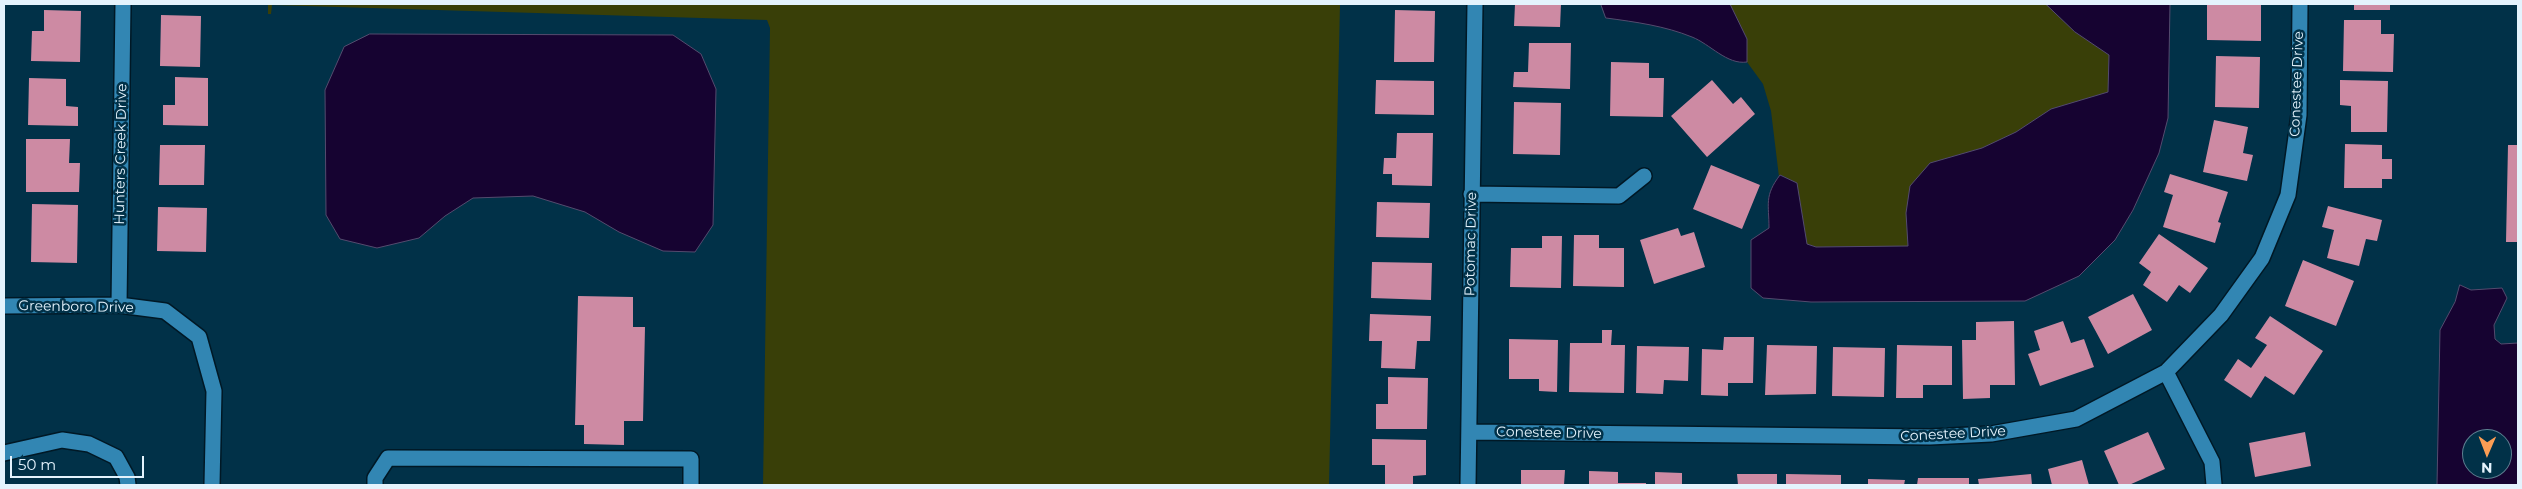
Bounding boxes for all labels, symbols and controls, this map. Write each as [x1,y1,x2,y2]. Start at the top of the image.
street label: Conestee Drive [2287,31,2307,137]
street label: Hunters Creek Drive [111,83,131,225]
street label: Potomac Drive [1462,192,1480,296]
street label: Greenboro Drive [18,298,134,316]
street label: Conestee Drive [1900,423,2006,445]
street label: Conestee Drive [1496,424,1602,442]
north arrow [2462,429,2512,479]
scale bar [12,446,146,478]
text: 50 m [18,455,56,474]
text: N [2481,459,2493,477]

